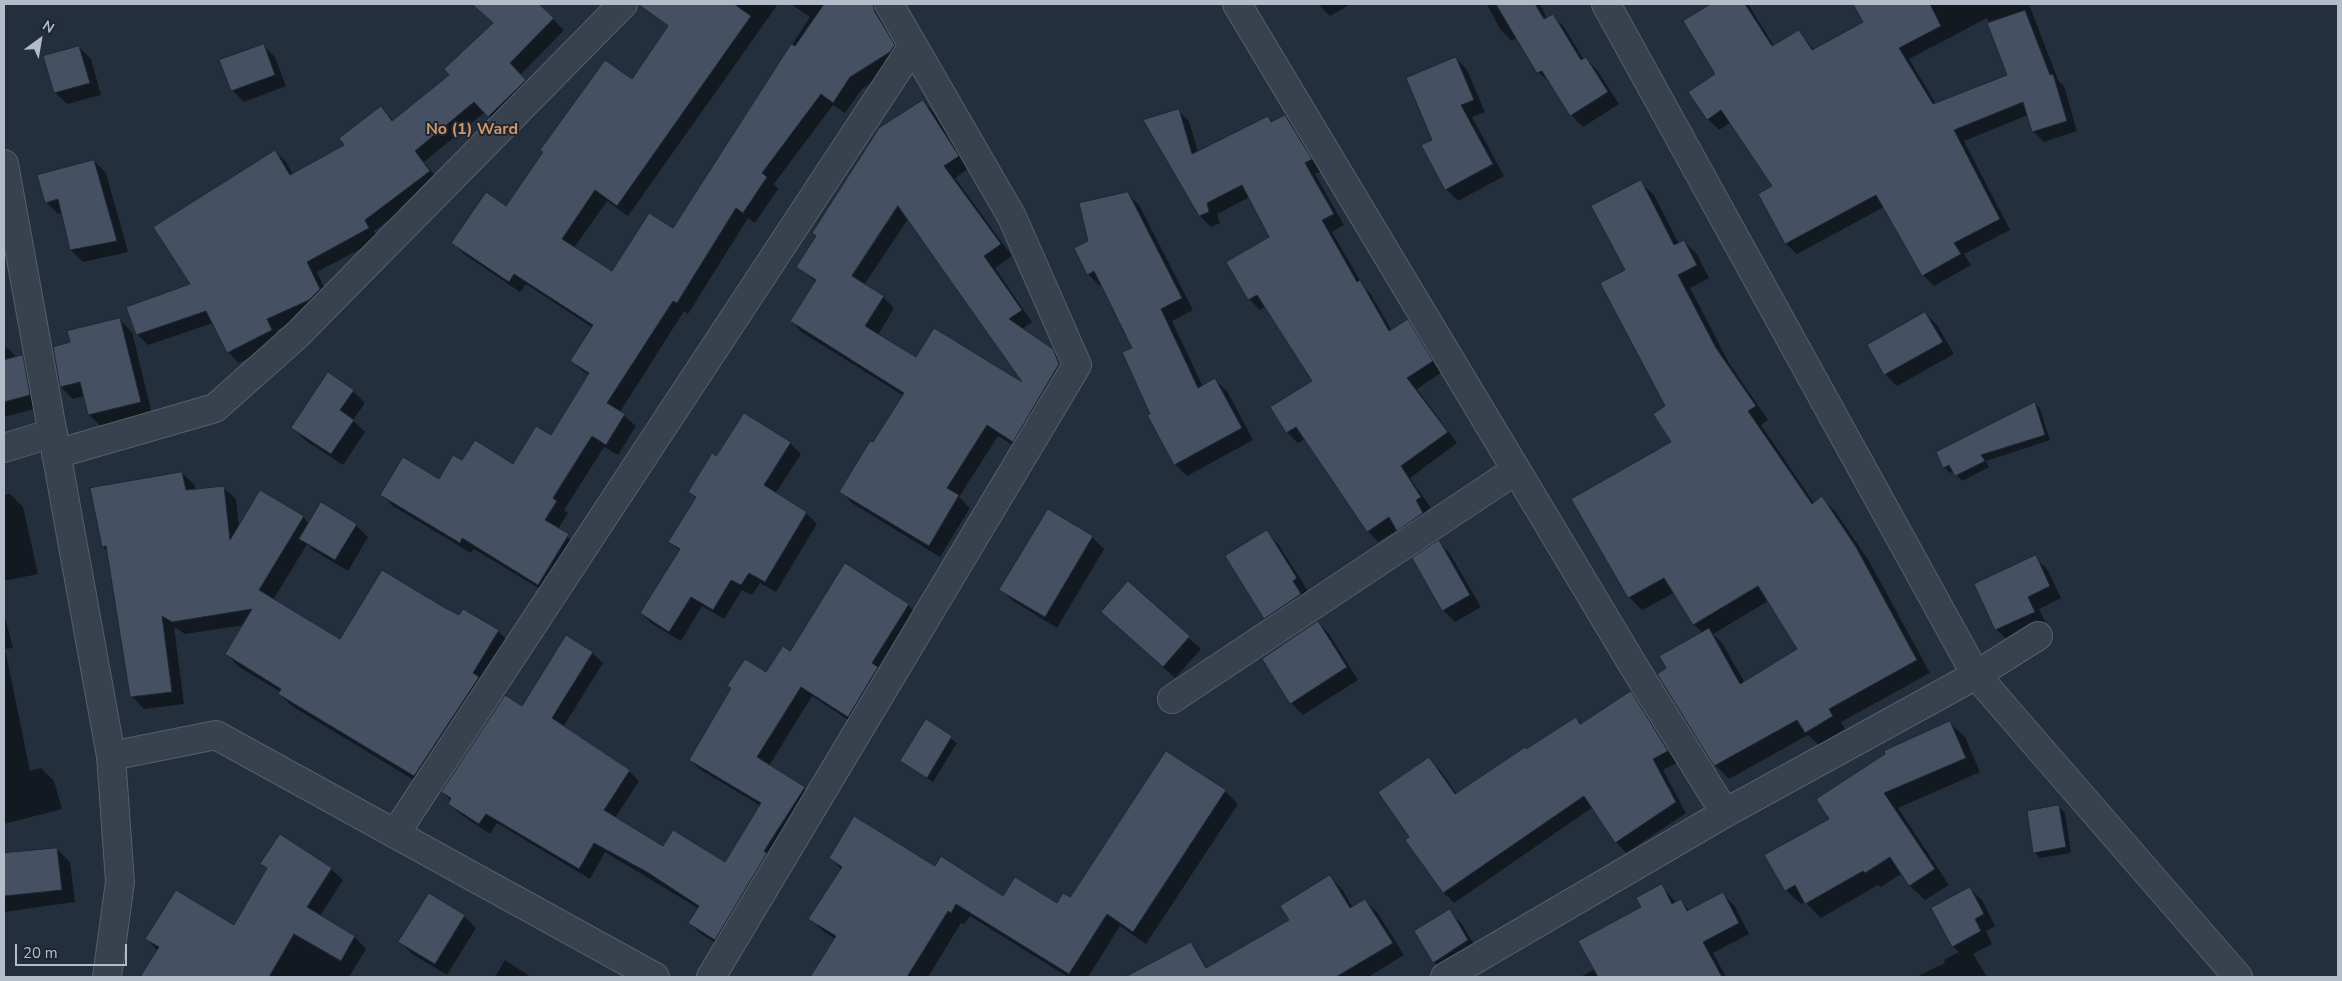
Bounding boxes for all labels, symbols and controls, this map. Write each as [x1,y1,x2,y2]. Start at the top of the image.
north arrow [15,15,65,65]
text: N [39,16,58,38]
district label: No (1) Ward [426,120,518,140]
scale bar [18,934,130,966]
text: 20 m [23,943,58,963]

